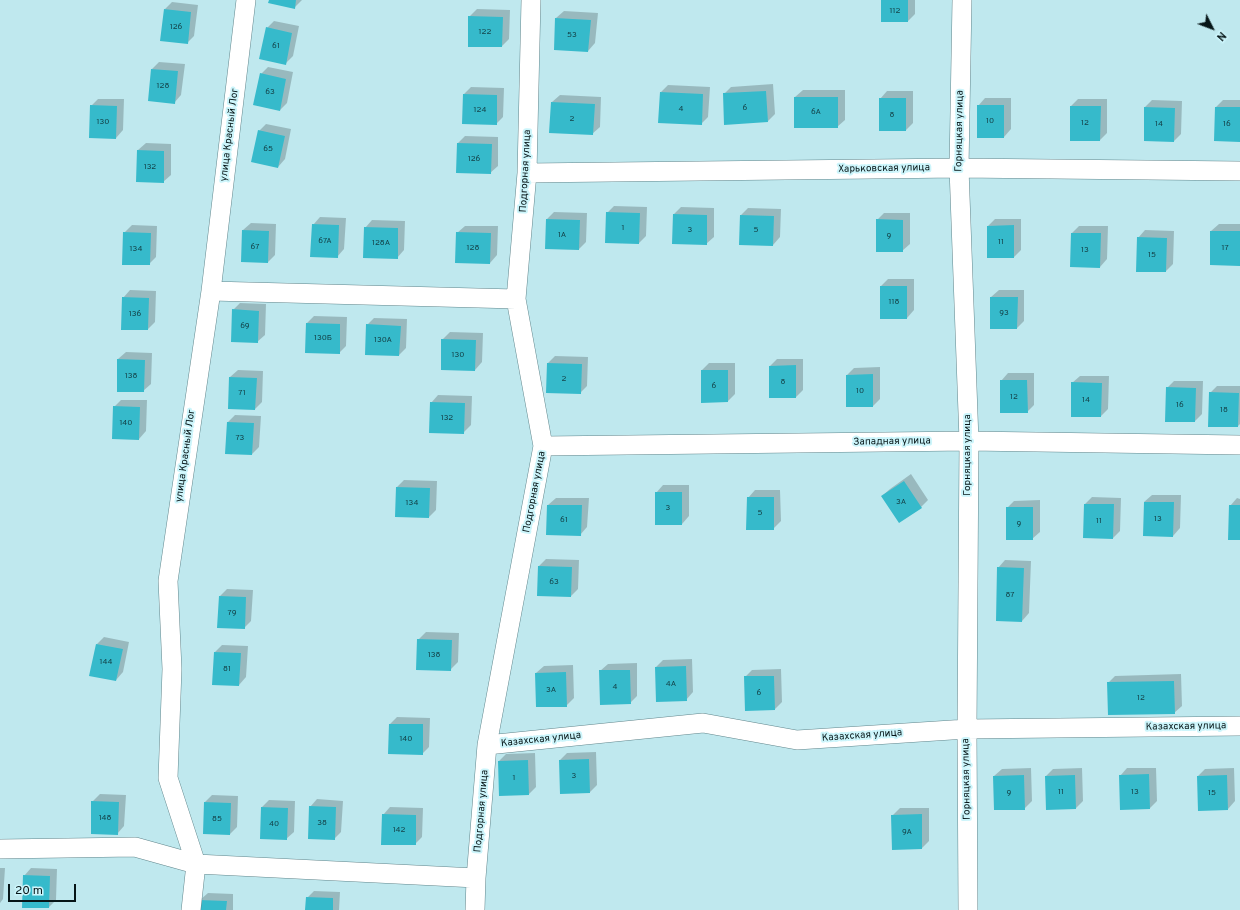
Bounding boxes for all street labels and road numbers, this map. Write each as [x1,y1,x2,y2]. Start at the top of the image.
street label: улица Красный Лог [218,88,242,182]
street label: Горняцкая улица [953,90,967,172]
street label: Подгорная улица [518,129,534,213]
street label: Харьковская улица [838,162,930,176]
street label: улица Красный Лог [174,409,198,503]
street label: Горняцкая улица [962,414,974,496]
street label: Западная улица [853,435,931,449]
street label: Подгорная улица [521,450,549,534]
street label: Казахская улица [1146,720,1226,734]
street label: Казахская улица [821,727,903,745]
street label: Казахская улица [500,730,582,750]
street label: Горняцкая улица [960,738,974,820]
street label: Подгорная улица [472,769,492,853]

